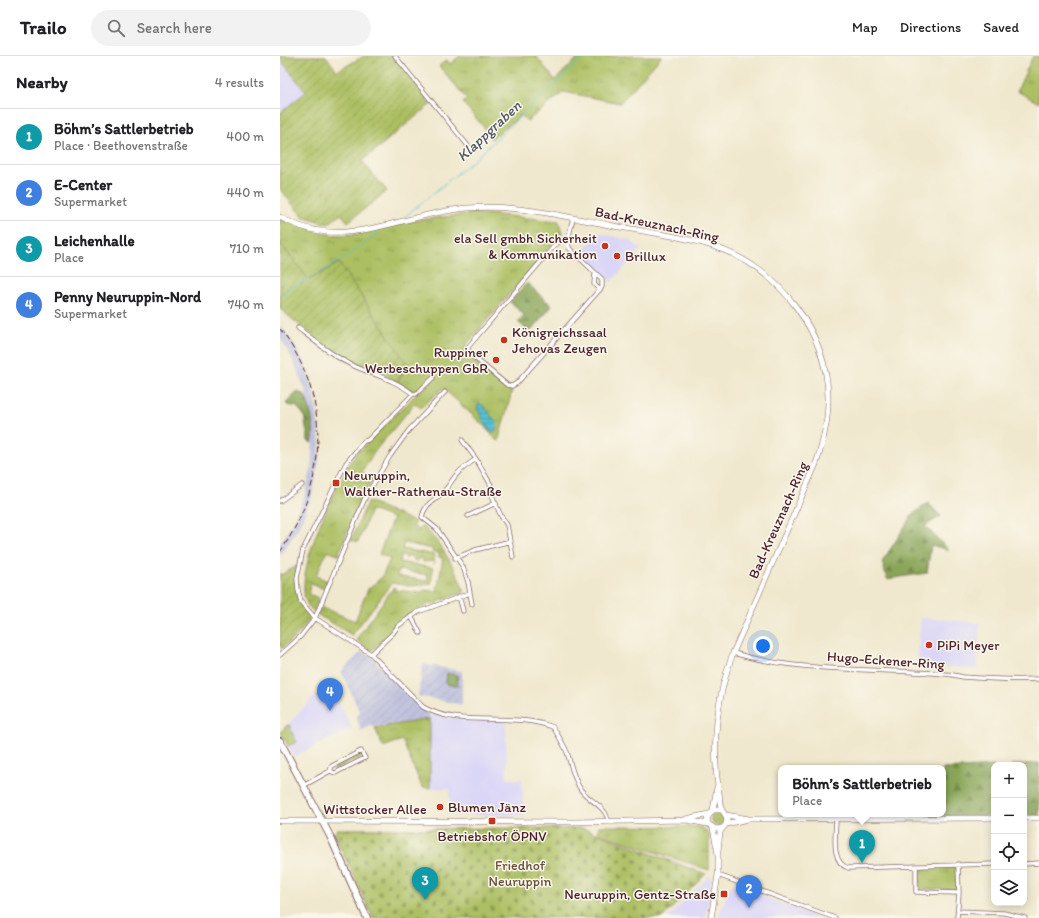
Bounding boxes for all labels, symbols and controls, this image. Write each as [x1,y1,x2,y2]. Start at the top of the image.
search box [91,10,371,46]
text: Trailo [20,16,67,39]
icon: search [105,17,127,39]
text: Search here [137,19,212,37]
text: Map [852,19,878,36]
text: Directions [900,19,961,36]
text: Saved [983,19,1019,36]
text: Nearby [16,72,68,92]
text: 4 results [215,75,264,90]
water label: Klappgraben [453,96,525,165]
text: Böhm’s Sattlerbetrieb [54,120,194,138]
text: 1 [26,129,32,144]
text: 400 m [226,129,264,144]
text: Place · Beethovenstraße [54,138,188,153]
text: E-Center [54,176,112,194]
text: 2 [26,185,32,200]
text: 440 m [227,185,264,200]
text: Supermarket [54,194,127,209]
street label: Bad-Kreuznach-Ring [593,203,721,246]
place label: ela Sell gmbh Sicherheit & Kommunikation [454,230,597,263]
text: Leichenhalle [54,232,135,250]
text: 3 [25,241,33,256]
text: 710 m [230,241,264,256]
marker: ela Sell gmbh Sicherheit & Kommunikation [600,241,610,251]
place label: Brillux [625,248,666,265]
text: Place [54,250,84,265]
marker: Brillux [612,251,622,261]
text: Penny Neuruppin-Nord [54,288,201,306]
text: 4 [25,297,33,312]
text: 740 m [228,297,264,312]
text: Supermarket [54,306,127,321]
place label: Königreichssaal Jehovas Zeugen [512,324,608,357]
marker: Königreichssaal Jehovas Zeugen [499,335,509,345]
place label: Ruppiner Werbeschuppen GbR [365,344,488,377]
marker: Ruppiner Werbeschuppen GbR [491,355,501,365]
street label: Bad-Kreuznach-Ring [745,458,812,581]
place label: Neuruppin, Walther-Rathenau-Straße [344,467,502,500]
marker: Neuruppin, Walther-Rathenau-Straße [331,478,341,488]
your location [753,636,773,656]
place label: PiPi Meyer [937,637,1000,654]
marker: PiPi Meyer [924,640,934,650]
street label: Hugo-Eckener-Ring [826,648,946,673]
pin: 4 [317,678,343,711]
map controls [991,762,1027,906]
button: + [991,762,1027,798]
popup [778,765,946,817]
text: Böhm’s Sattlerbetrieb [792,775,932,793]
text: Place [792,793,822,808]
button: − [991,798,1027,834]
place label: Blumen Jänz [448,799,526,816]
street label: Wittstocker Allee [323,801,427,818]
marker: Blumen Jänz [435,802,445,812]
marker: Betriebshof ÖPNV [487,816,497,826]
place label: Betriebshof ÖPNV [438,828,547,845]
pin: 1 [849,830,875,863]
button: locate [991,834,1027,870]
park label: Friedhof Neuruppin [489,857,552,890]
pin: 3 [412,867,438,900]
button: layers [991,870,1027,906]
pin: 2 [736,875,762,908]
place label: Neuruppin, Gentz-Straße [564,886,716,903]
marker: Neuruppin, Gentz-Straße [719,889,729,899]

